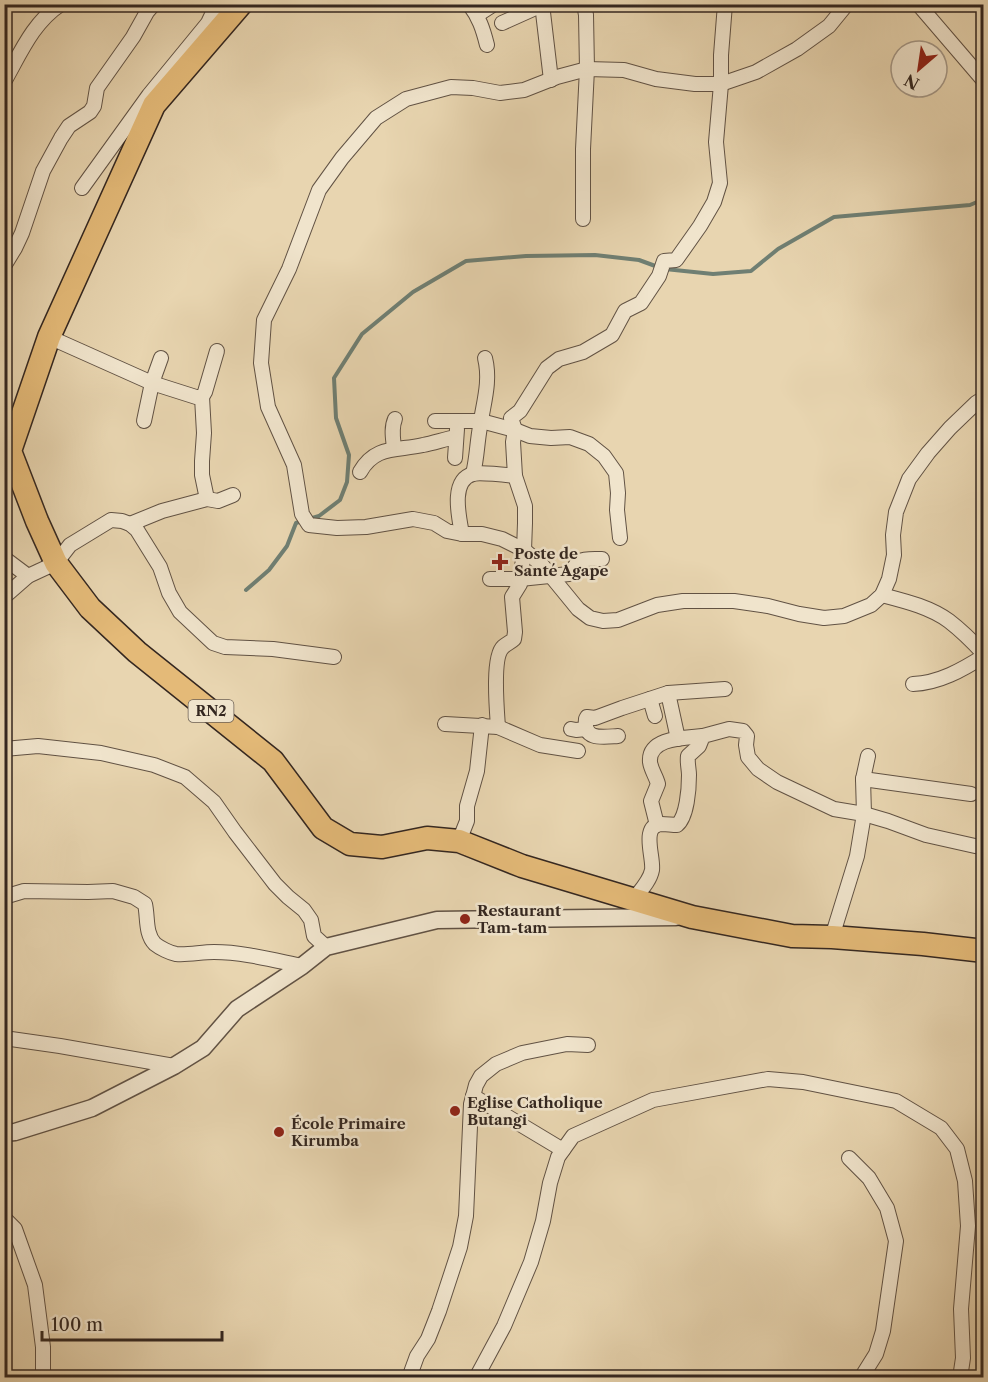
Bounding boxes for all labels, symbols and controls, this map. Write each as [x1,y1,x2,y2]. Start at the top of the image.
north arrow [889,39,949,99]
text: N [901,70,923,94]
place label: Poste de Santé Agape [514,544,609,580]
marker: Poste de Santé Agape [491,553,509,571]
road number: RN2 [188,700,234,722]
place label: Restaurant Tam-tam [477,901,561,937]
marker: Restaurant Tam-tam [458,912,472,926]
place label: Eglise Catholique Butangi [467,1093,603,1129]
marker: Eglise Catholique Butangi [448,1104,462,1118]
place label: École Primaire Kirumba [291,1114,406,1150]
marker: École Primaire Kirumba [272,1125,286,1139]
scale bar [42,1304,222,1342]
text: 100 m [51,1314,103,1336]

